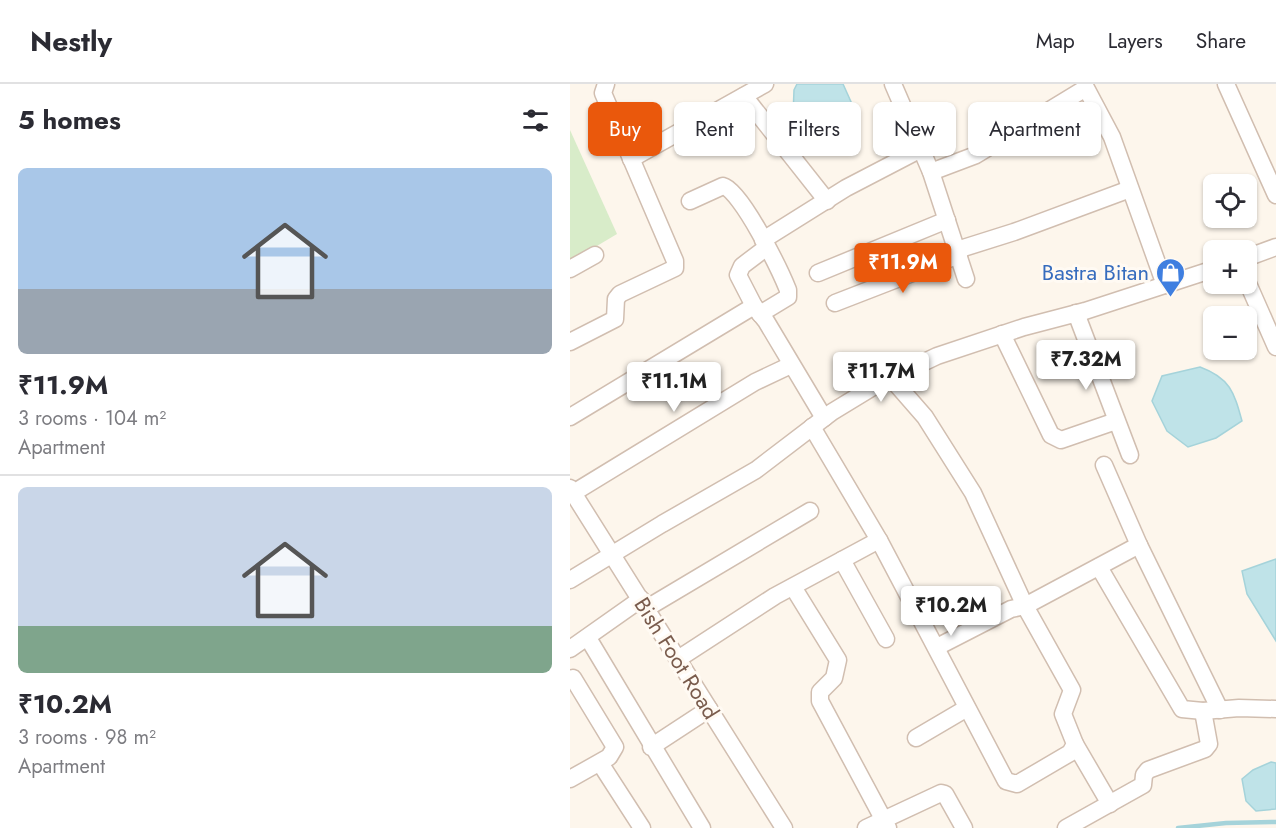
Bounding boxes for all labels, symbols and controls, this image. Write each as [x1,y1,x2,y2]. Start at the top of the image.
text: Nestly [30,21,112,62]
text: Map [1036,26,1075,56]
text: Layers [1108,26,1163,56]
text: Share [1196,26,1246,56]
text: 5 homes [18,101,121,139]
chip: Buy [588,102,662,156]
chip: Rent [674,102,755,156]
chip: Filters [767,102,861,156]
chip: New [873,102,956,156]
chip: Apartment [968,102,1101,156]
icon: filters [519,104,552,137]
map controls [1203,174,1257,360]
button: locate [1203,174,1257,228]
icon: home [231,207,339,315]
button: + [1203,240,1257,294]
pin: ₹11.9M [854,243,952,294]
text: ₹11.9M [868,248,938,277]
place label: Bastra Bitan [1042,256,1149,288]
shop icon: Bastra Bitan [1154,256,1186,298]
button: − [1203,306,1257,360]
pin: ₹7.32M [1037,340,1135,391]
text: ₹7.32M [1050,345,1122,374]
pin: ₹11.7M [832,352,930,403]
text: ₹11.7M [847,357,915,386]
pin: ₹11.1M [625,362,723,413]
text: ₹11.9M [18,366,108,404]
text: ₹11.1M [641,367,707,396]
text: 3 rooms · 104 m² [18,404,166,433]
text: Apartment [18,433,105,462]
icon: home [231,526,339,634]
pin: ₹10.2M [902,586,1000,637]
street label: Bish Foot Road [627,591,727,725]
text: ₹10.2M [915,591,987,620]
text: ₹10.2M [18,685,112,723]
text: 3 rooms · 98 m² [18,723,156,752]
text: Apartment [18,752,105,781]

